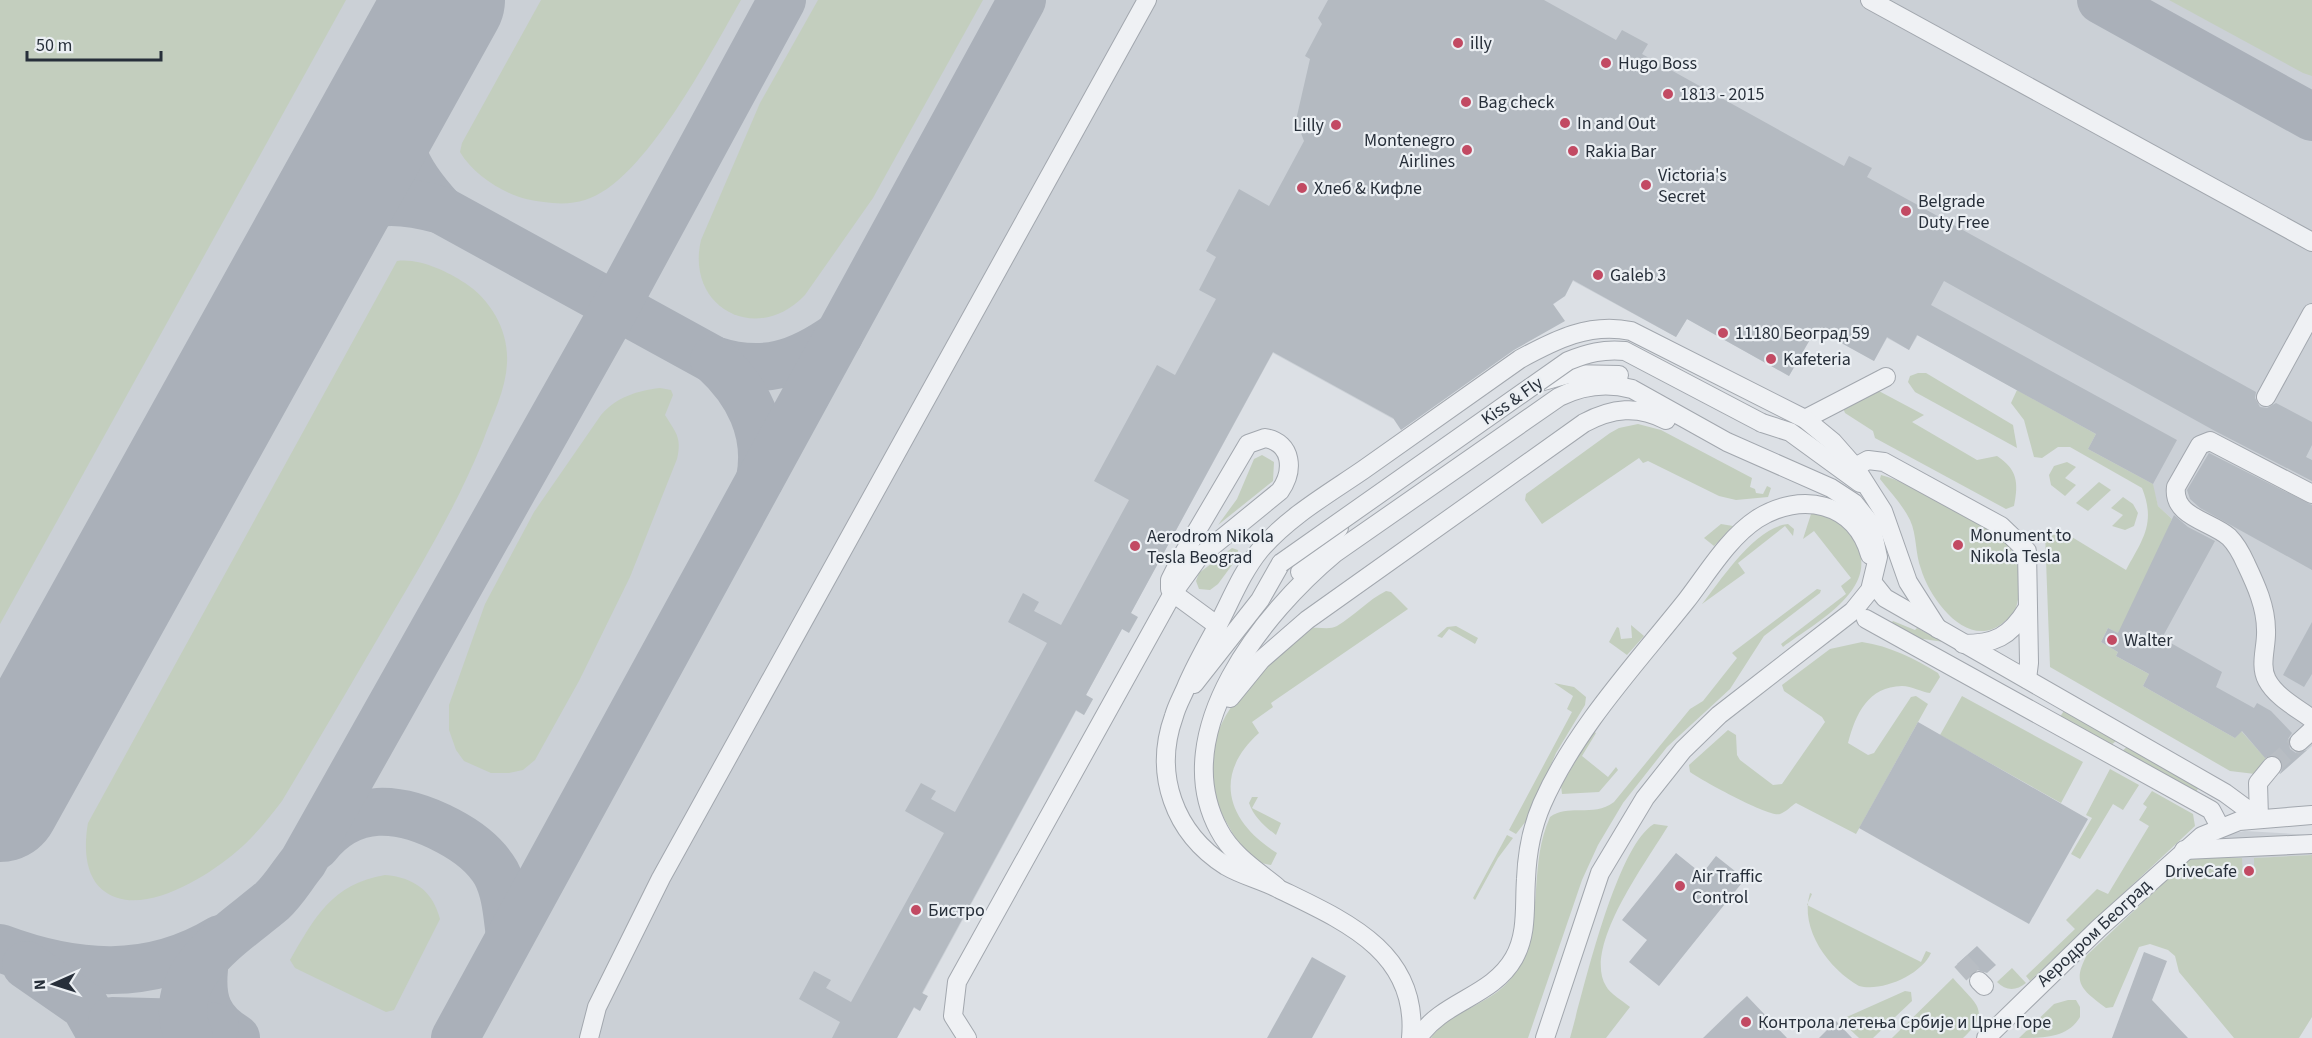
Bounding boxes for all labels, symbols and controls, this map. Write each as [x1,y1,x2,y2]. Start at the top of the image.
scale bar [27,24,160,62]
place label: illy [1470,31,1493,56]
text: 50 m [36,33,72,58]
marker: illy [1451,36,1465,50]
place label: Hugo Boss [1618,51,1697,76]
marker: Hugo Boss [1599,56,1613,70]
place label: 1813 - 2015 [1680,82,1764,107]
marker: 1813 - 2015 [1661,87,1675,101]
place label: Bag check [1478,90,1554,115]
marker: Bag check [1459,95,1473,109]
place label: In and Out [1577,111,1656,136]
place label: Lilly [1293,113,1325,138]
marker: In and Out [1558,116,1572,130]
marker: Lilly [1329,118,1343,132]
place label: Montenegro Airlines [1364,128,1455,174]
place label: Rakia Bar [1585,139,1657,164]
marker: Montenegro Airlines [1460,143,1474,157]
marker: Rakia Bar [1566,144,1580,158]
place label: Victoria's Secret [1658,163,1727,209]
place label: Хлеб & Кифле [1314,176,1422,201]
marker: Victoria's Secret [1639,178,1653,192]
marker: Хлеб & Кифле [1295,181,1309,195]
place label: Belgrade Duty Free [1918,189,1989,235]
marker: Belgrade Duty Free [1899,204,1913,218]
place label: Galeb 3 [1610,263,1666,288]
marker: Galeb 3 [1591,268,1605,282]
place label: 11180 Београд 59 [1735,321,1870,346]
marker: 11180 Београд 59 [1716,326,1730,340]
place label: Kafeteria [1783,347,1851,372]
marker: Kafeteria [1764,352,1778,366]
street label: Kiss & Fly [1476,370,1548,431]
place label: Monument to Nikola Tesla [1970,523,2071,569]
place label: Aerodrom Nikola Tesla Beograd [1147,524,1274,570]
marker: Monument to Nikola Tesla [1951,538,1965,552]
marker: Aerodrom Nikola Tesla Beograd [1128,539,1142,553]
place label: Walter [2124,628,2173,653]
marker: Walter [2105,633,2119,647]
place label: DriveCafe [2165,859,2237,884]
place label: Air Traffic Control [1692,864,1763,910]
marker: DriveCafe [2242,864,2256,878]
street label: Аеродром Београд [2031,873,2157,993]
marker: Air Traffic Control [1673,879,1687,893]
place label: Бистро [928,898,985,923]
marker: Бистро [909,903,923,917]
north arrow [24,954,84,1014]
text: N [29,979,51,991]
place label: Контрола летења Србије и Црне Горе [1758,1010,2051,1035]
marker: Контрола летења Србије и Црне Горе [1739,1015,1753,1029]

